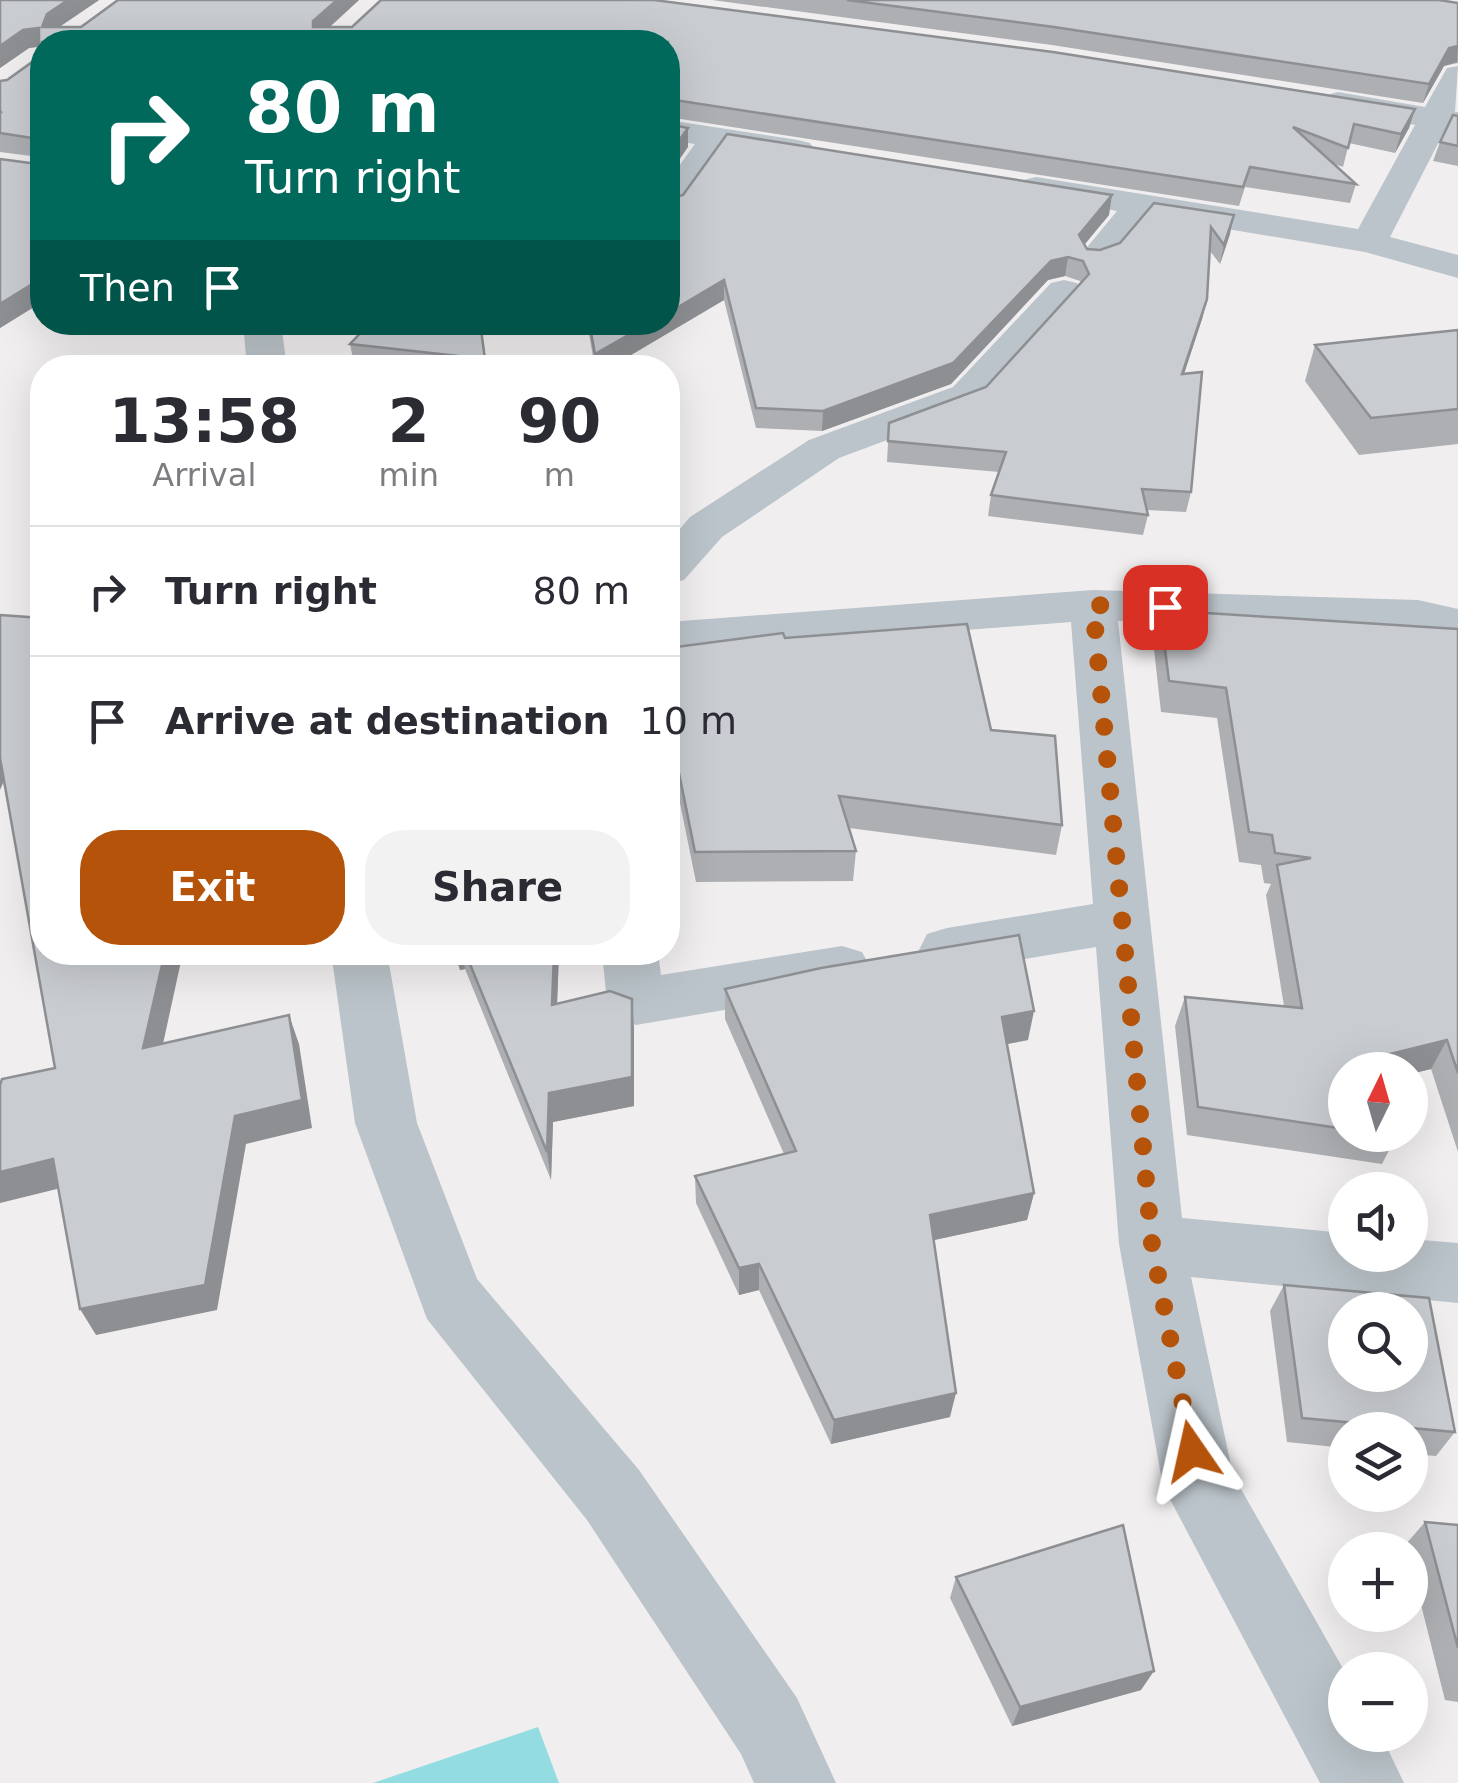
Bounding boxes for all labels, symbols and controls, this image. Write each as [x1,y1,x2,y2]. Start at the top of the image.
text: 80 m [245,67,440,149]
icon: right [80,70,210,200]
text: Turn right [245,151,460,204]
icon: arrive [195,260,250,315]
text: Then [80,266,175,310]
text: 13:58 [109,386,300,456]
text: 2 [388,386,430,456]
text: 90 [518,386,601,456]
text: Arrival [152,456,256,494]
text: min [379,456,439,494]
text: m [544,456,575,494]
icon: right [80,564,135,619]
pin [1123,565,1208,650]
text: Turn right [165,569,377,613]
text: 80 m [533,569,630,613]
icon: arrive [1138,580,1193,635]
icon: arrive [80,694,135,749]
text: Arrive at destination [165,699,610,743]
text: 10 m [640,699,737,743]
button: Exit [80,830,345,945]
button: Share [365,830,630,945]
north arrow [1328,1052,1428,1152]
map controls [1328,1052,1428,1752]
button: sound [1328,1172,1428,1272]
button: search [1328,1292,1428,1392]
position arrow [1140,1399,1244,1503]
button: layers [1328,1412,1428,1512]
button: + [1328,1532,1428,1632]
button: − [1328,1652,1428,1752]

